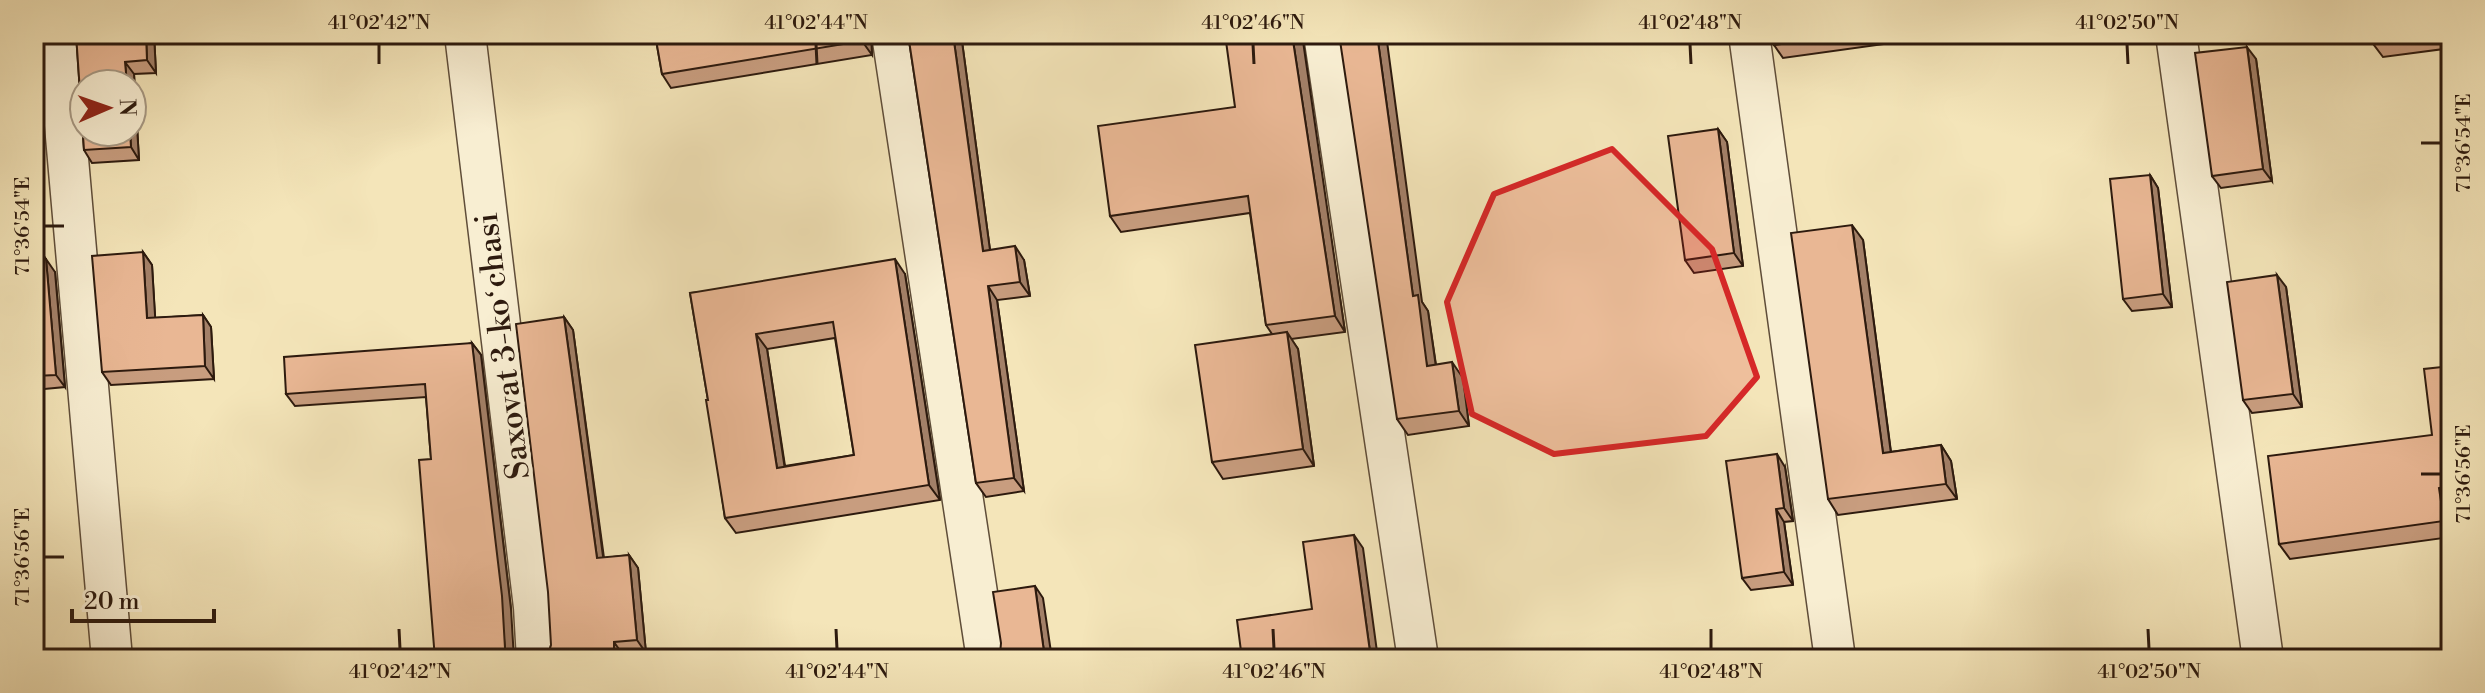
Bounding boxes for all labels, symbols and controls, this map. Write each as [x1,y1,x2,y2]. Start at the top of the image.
text: 41°02'42"N [328,11,430,36]
text: 41°02'44"N [764,11,868,36]
text: 41°02'46"N [1201,11,1305,36]
text: 41°02'48"N [1638,11,1742,36]
text: 41°02'50"N [2075,11,2179,36]
north arrow [68,68,148,148]
text: 71°36'54"E [2452,93,2477,193]
text: N [113,98,140,117]
text: 71°36'54"E [11,176,36,276]
street label: Saxovat 3-koʻchasi [467,210,539,482]
text: 71°36'56"E [2452,424,2477,524]
text: 71°36'56"E [11,507,36,607]
scale bar [72,573,214,623]
text: 20 m [84,587,140,617]
text: 41°02'42"N [349,660,451,685]
text: 41°02'44"N [785,660,889,685]
text: 41°02'46"N [1222,660,1326,685]
text: 41°02'48"N [1659,660,1763,685]
text: 41°02'50"N [2097,660,2201,685]

